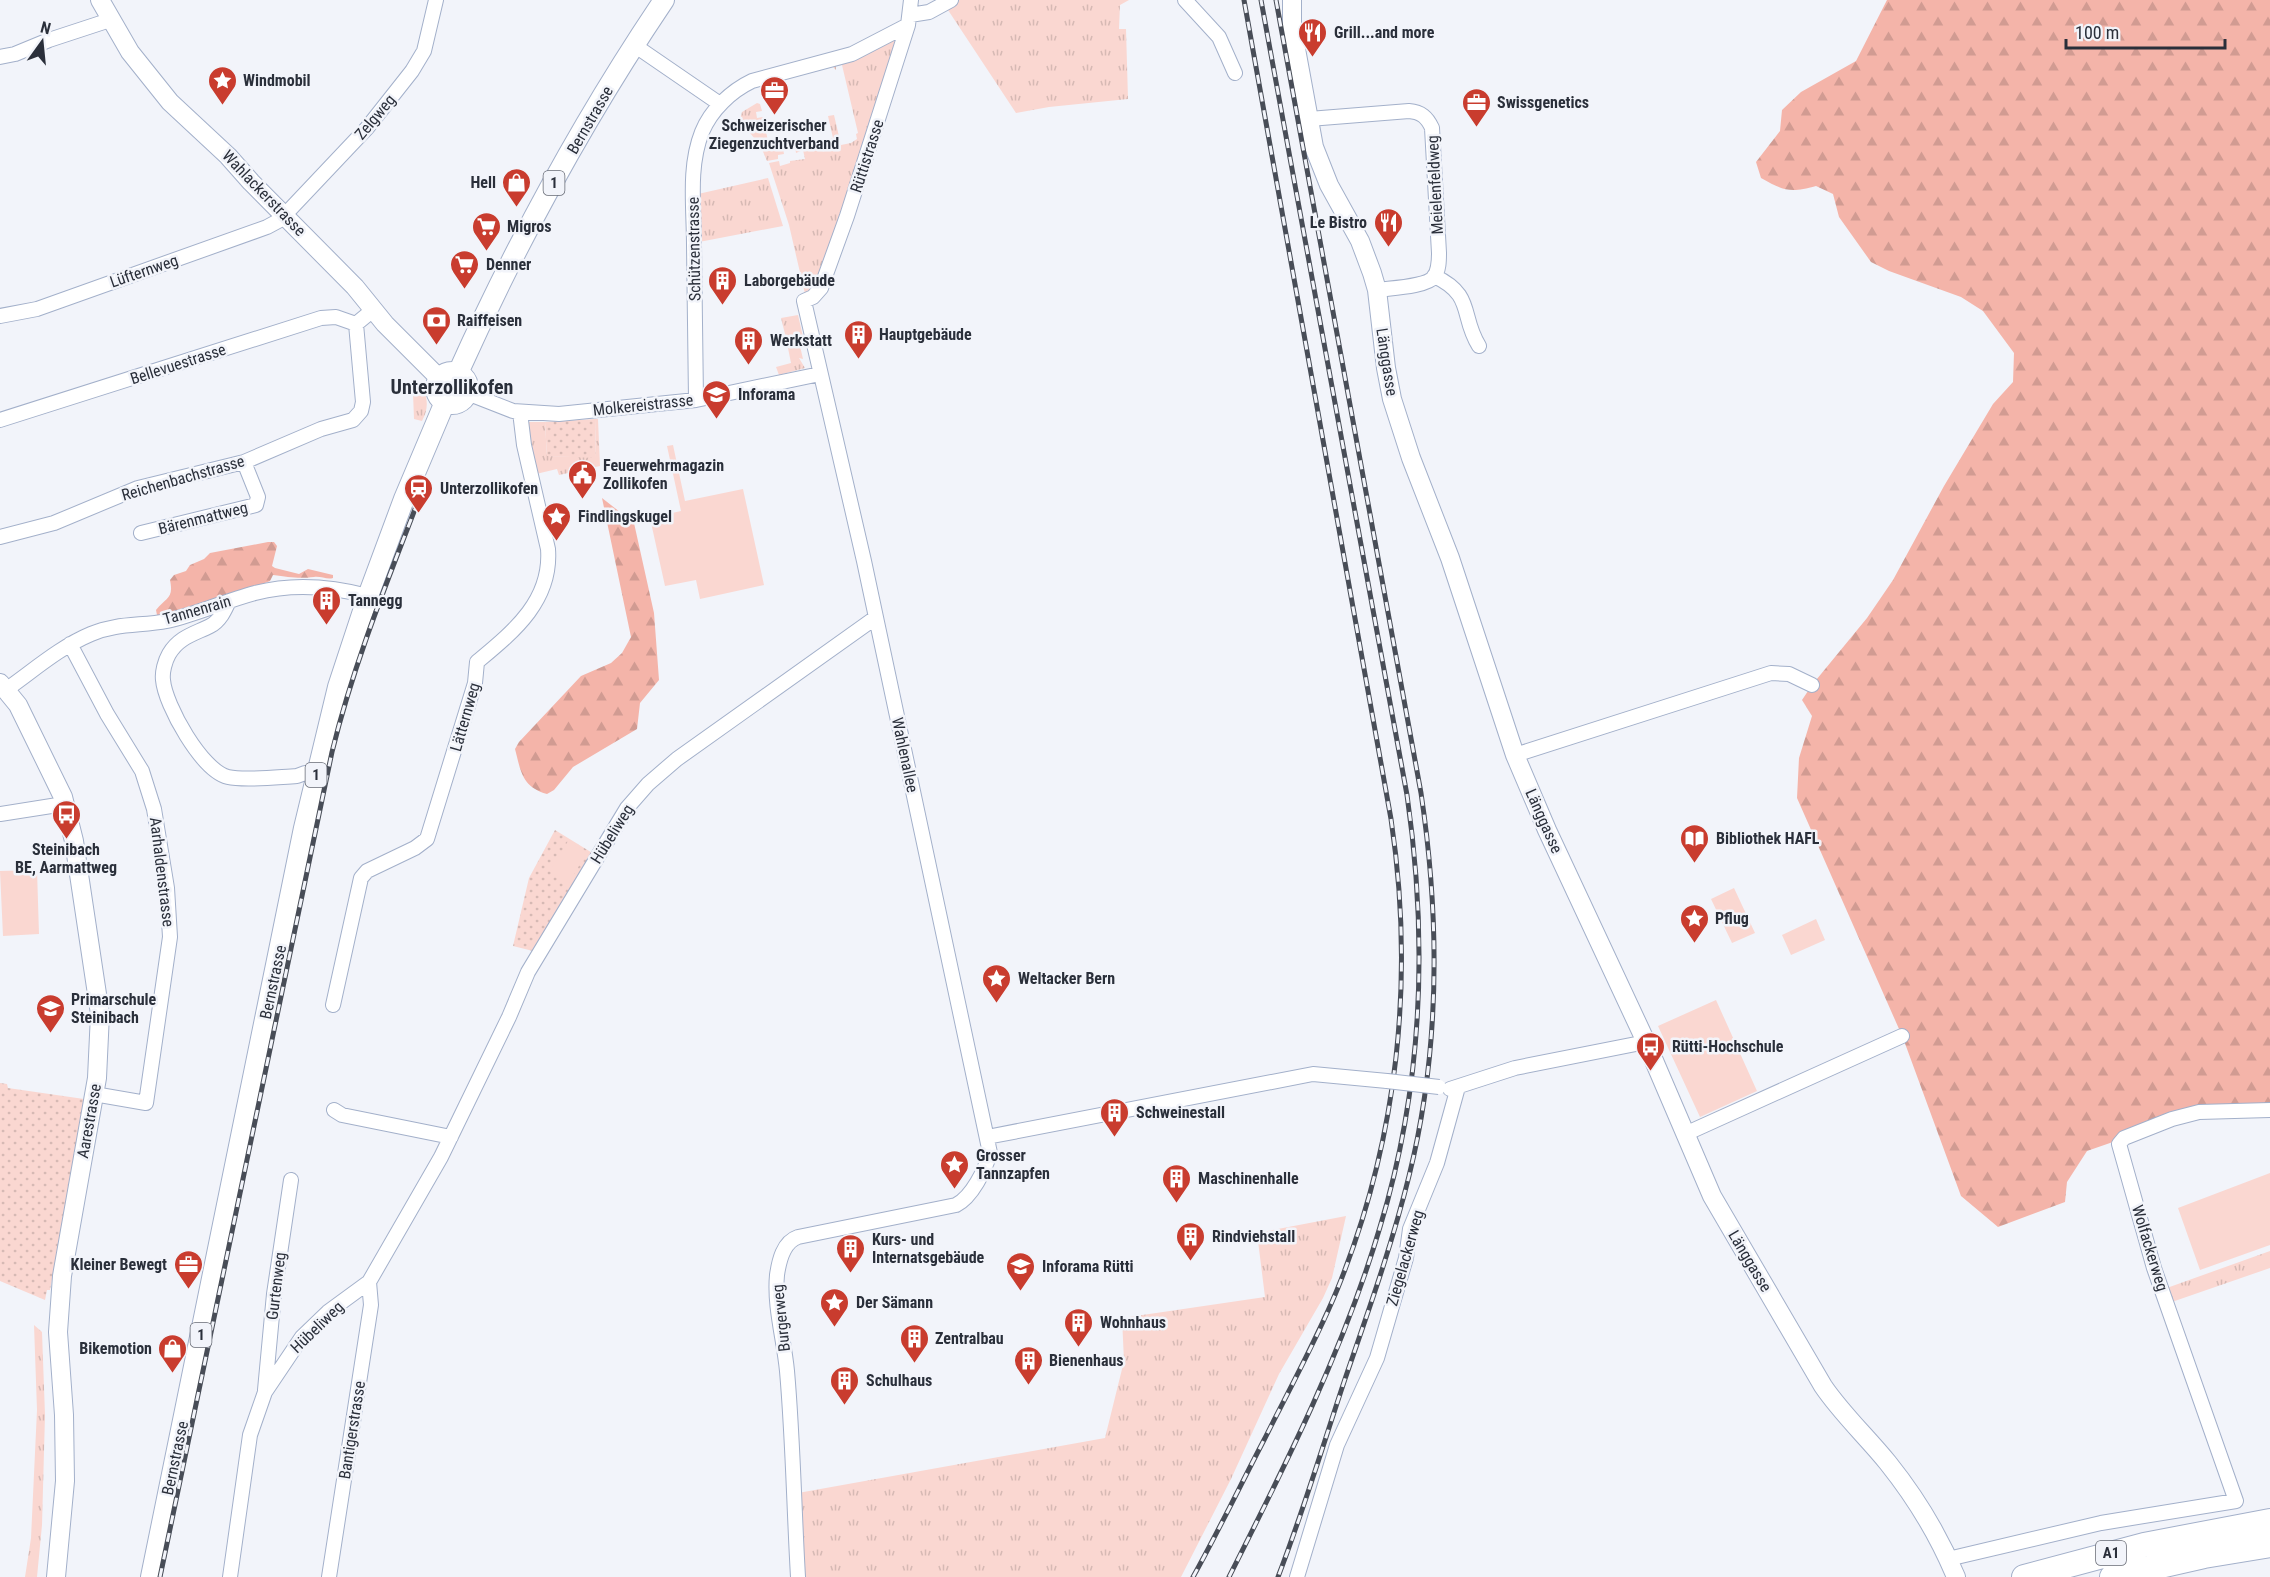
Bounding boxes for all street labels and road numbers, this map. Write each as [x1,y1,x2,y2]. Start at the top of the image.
street label: Bernstrasse [563,83,617,157]
street label: Zelgweg [351,91,399,143]
street label: Rüttistrasse [846,117,888,195]
street label: Meielenfeldweg [1423,135,1447,235]
street label: Wahlackerstrasse [218,146,310,240]
road number: 1 [544,171,564,195]
street label: Schützenstrasse [684,197,704,301]
street label: Lüfternweg [107,251,181,291]
street label: Länggasse [1372,327,1402,397]
street label: Bellevuestrasse [128,340,228,388]
street label: Molkereistrasse [592,390,694,420]
street label: Reichenbachstrasse [119,451,247,505]
street label: Bärenmattweg [156,498,250,538]
street label: Tannenrain [161,591,233,629]
street label: Lätternweg [446,680,484,754]
street label: Wahlenallee [888,716,922,794]
road number: 1 [306,763,326,787]
street label: Länggasse [1521,786,1567,856]
street label: Hübeliweg [586,801,638,867]
street label: Aarhaldenstrasse [146,816,178,928]
street label: Bernstrasse [256,943,290,1021]
street label: Aarestrasse [73,1082,105,1160]
street label: Wolfackerweg [2128,1203,2172,1293]
street label: Ziegelackerweg [1382,1208,1428,1308]
street label: Länggasse [1724,1227,1776,1295]
street label: Gurtenweg [262,1251,290,1321]
street label: Burgerweg [768,1283,794,1353]
street label: Hübeliweg [287,1297,347,1357]
road number: 1 [190,1323,212,1347]
street label: Bantigerstrasse [335,1380,369,1480]
street label: Bernstrasse [158,1419,192,1497]
road number: A1 [2096,1541,2126,1565]

